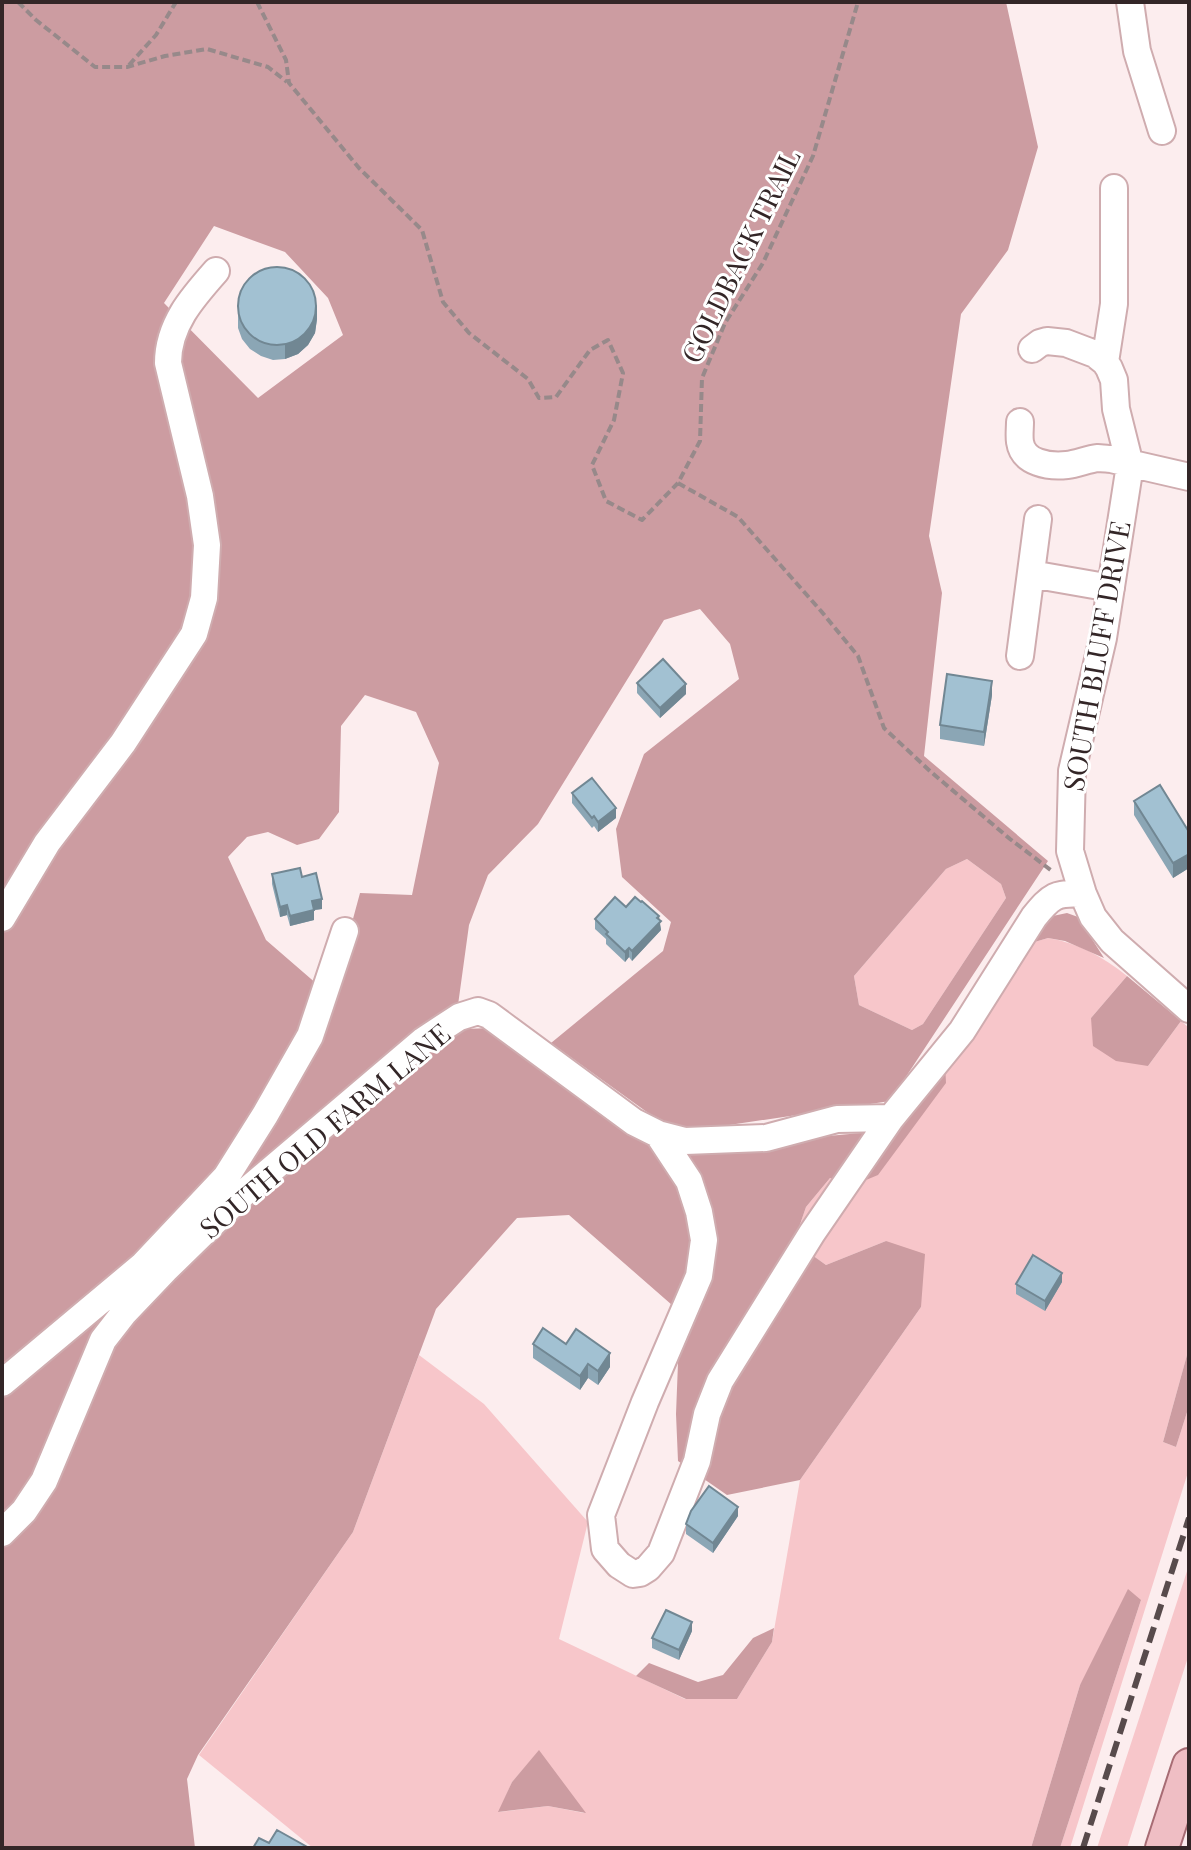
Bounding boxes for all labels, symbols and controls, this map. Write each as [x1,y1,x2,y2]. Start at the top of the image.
street label: GOLDBACK TRAIL [672,142,808,368]
street label: SOUTH BLUFF DRIVE [1054,518,1138,794]
street label: SOUTH OLD FARM LANE [191,1014,457,1246]

